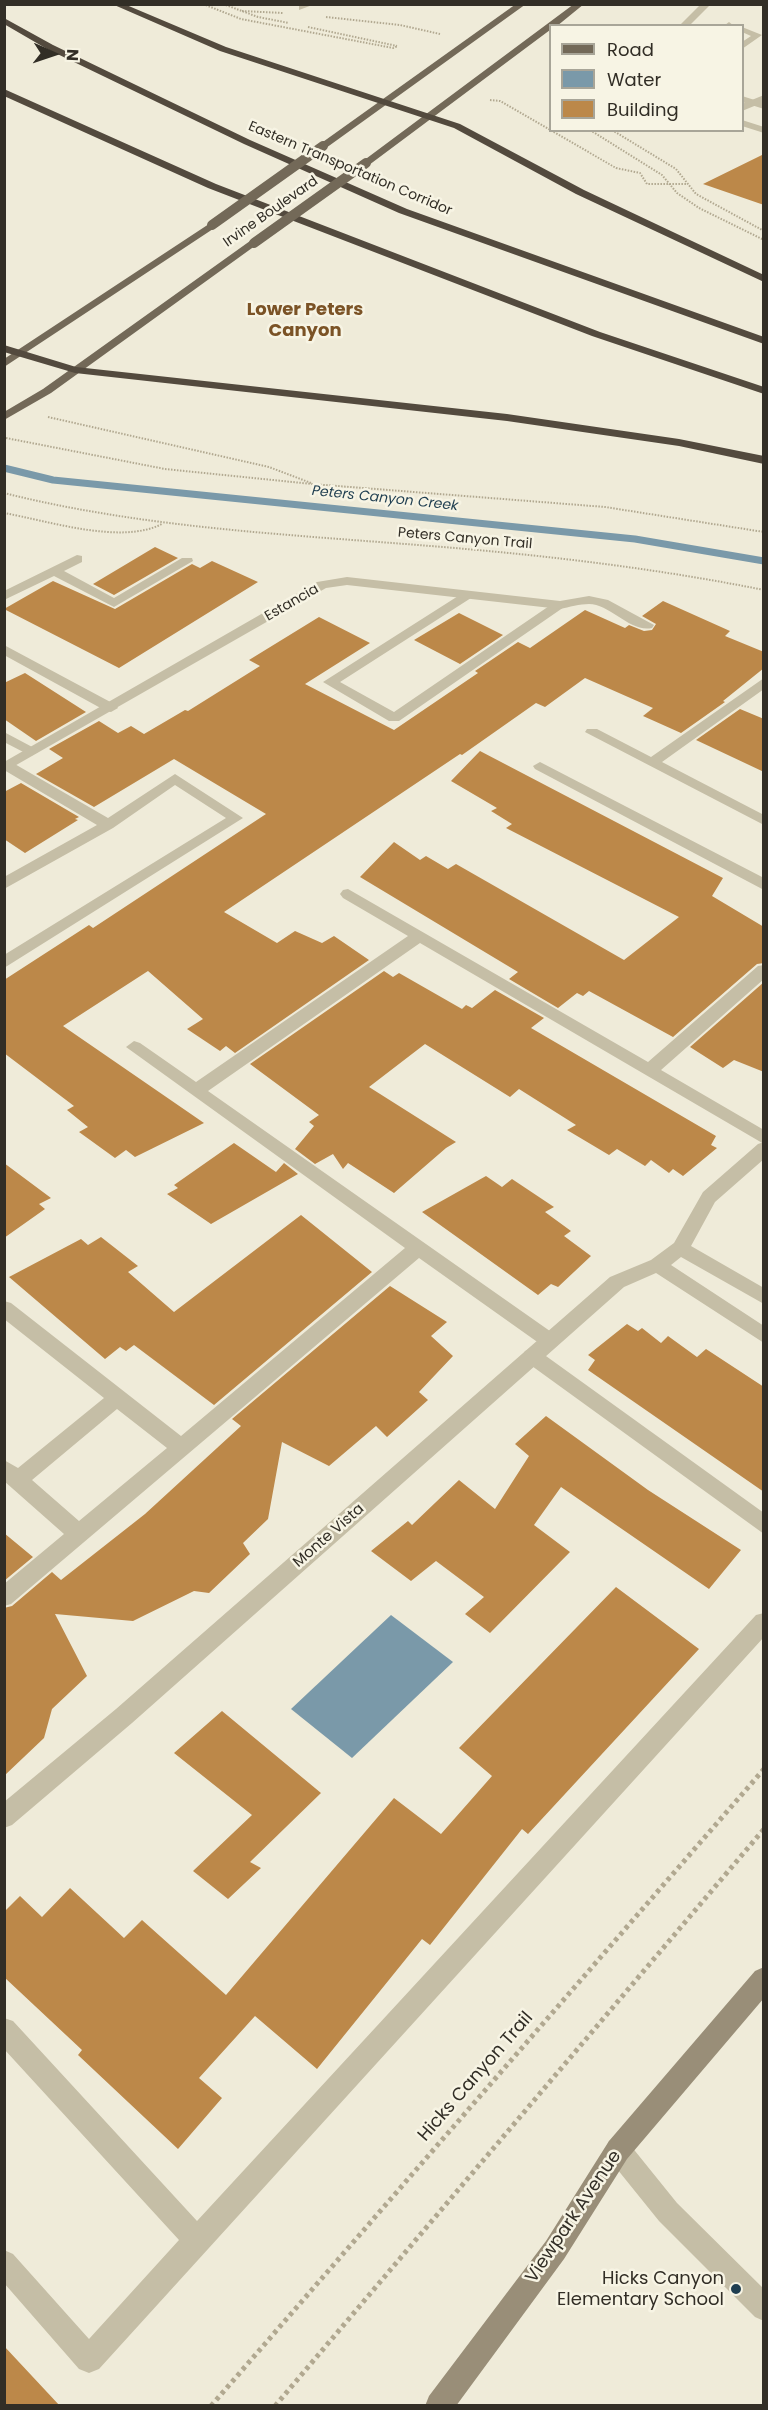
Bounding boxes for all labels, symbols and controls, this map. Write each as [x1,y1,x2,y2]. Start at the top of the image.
north arrow [24,24,84,84]
legend [549,24,744,132]
text: Road [607,37,654,62]
text: N [61,48,84,62]
text: Water [607,67,661,92]
text: Building [607,97,679,122]
street label: Eastern Transportation Corridor [246,118,454,220]
street label: Irvine Boulevard [220,173,322,251]
district label: Lower Peters Canyon [247,299,363,342]
water label: Peters Canyon Creek [311,483,459,515]
street label: Peters Canyon Trail [397,525,533,553]
street label: Estancia [262,581,322,625]
street label: Monte Vista [290,1500,368,1572]
street label: Hicks Canyon Trail [414,2008,538,2146]
street label: Viewpark Avenue [522,2147,626,2287]
place label: Hicks Canyon Elementary School [557,2268,724,2310]
marker: Hicks Canyon Elementary School [729,2282,743,2296]

